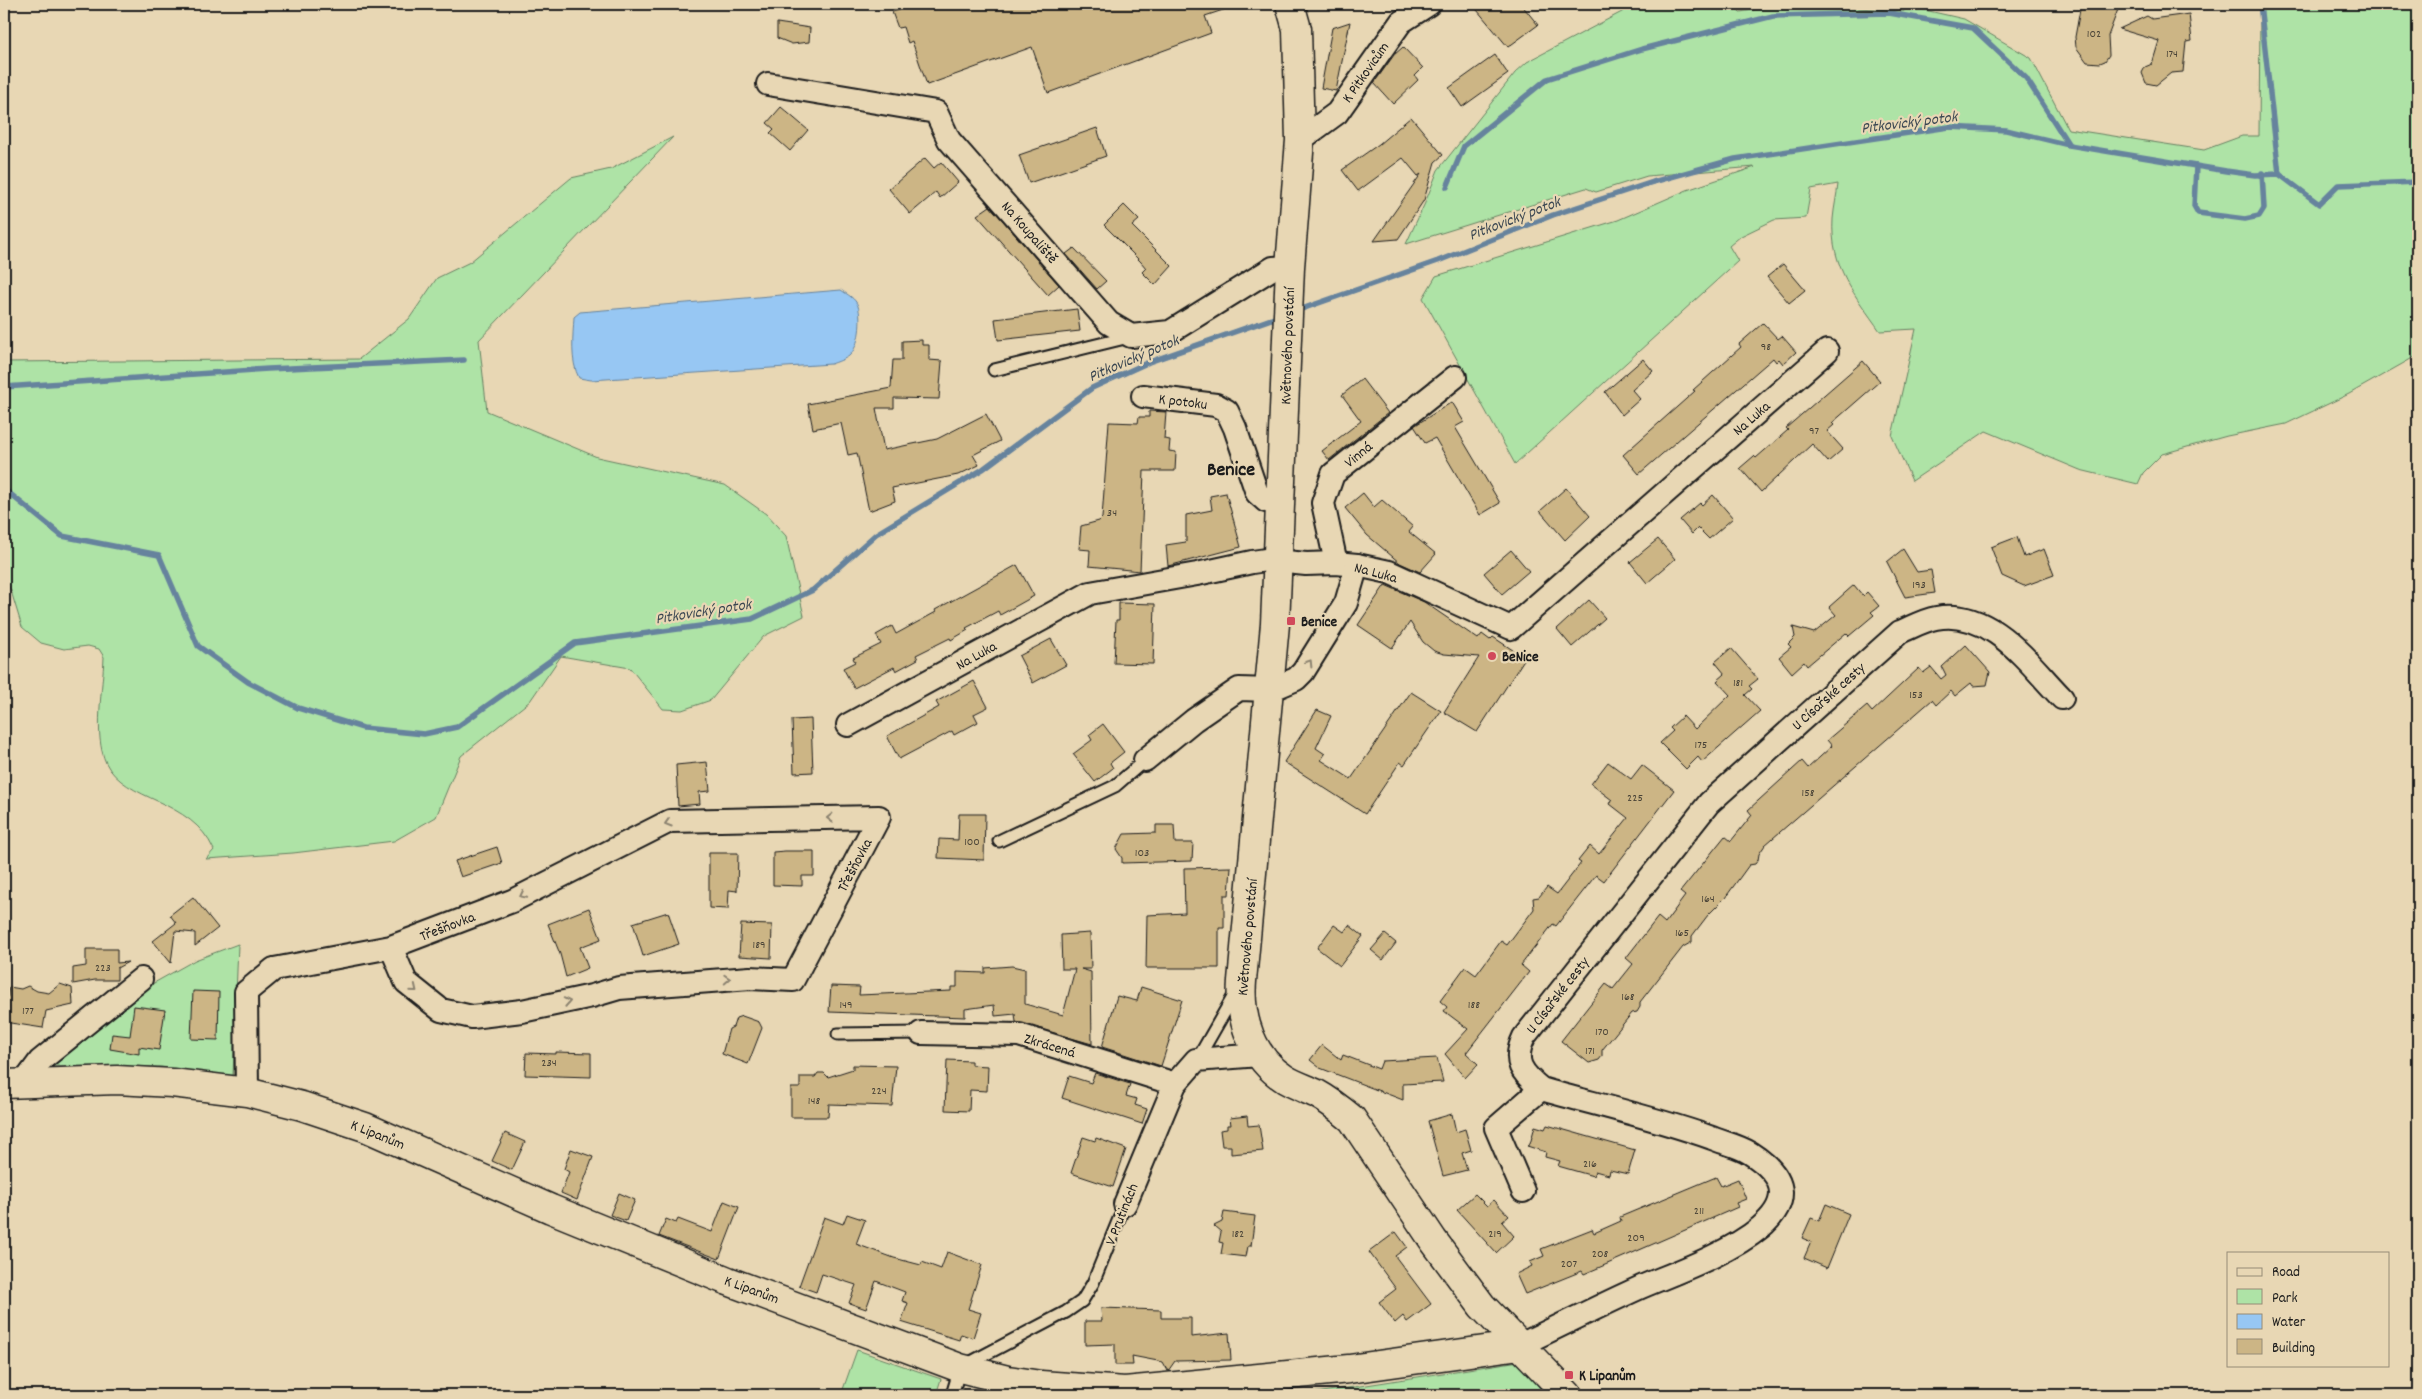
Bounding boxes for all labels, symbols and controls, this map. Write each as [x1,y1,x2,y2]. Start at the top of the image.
house number: 102 [2087,26,2101,43]
street label: K Pitkovicům [1338,38,1396,108]
house number: 174 [2166,46,2178,63]
water label: Pitkovický potok [1860,106,1960,141]
water label: Pitkovický potok [1466,191,1565,247]
street label: Na Koupaliště [995,197,1062,269]
street label: Květnového povstání [1276,286,1302,405]
water label: Pitkovický potok [1085,329,1184,389]
house number: 98 [1761,339,1771,356]
street label: K potoku [1157,389,1208,417]
street label: Na Luka [1729,396,1777,442]
house number: 97 [1809,423,1819,440]
street label: Vinná [1340,437,1379,474]
district label: Benice [1207,457,1255,485]
house number: 34 [1107,505,1117,522]
street label: Na Luka [1352,558,1400,590]
house number: 193 [1912,577,1926,594]
water label: Pitkovický potok [654,593,754,631]
place label: Benice [1301,612,1337,634]
marker: Benice [1285,615,1297,627]
street label: Na Luka [953,636,1002,677]
place label: BeNice [1502,647,1539,669]
marker: BeNice [1486,650,1498,662]
street label: U Císařské cesty [1788,658,1872,737]
one-way arrow [1303,659,1312,668]
house number: 181 [1733,675,1743,692]
house number: 153 [1909,687,1923,704]
house number: 175 [1695,737,1707,754]
house number: 158 [1802,785,1815,802]
house number: 225 [1627,790,1643,807]
one-way arrow [826,812,834,823]
one-way arrow [664,818,673,828]
street label: Třešňovka [833,834,879,897]
house number: 100 [964,834,980,851]
house number: 103 [1135,845,1149,862]
street label: Květnového povstání [1233,877,1265,997]
one-way arrow [519,889,528,899]
house number: 164 [1701,891,1715,908]
street label: Třešňovka [417,907,479,948]
house number: 165 [1675,925,1689,942]
house number: 189 [753,937,765,954]
street label: U Císařské cesty [1521,952,1596,1040]
house number: 223 [95,960,111,977]
one-way arrow [724,974,732,985]
one-way arrow [408,983,417,991]
house number: 168 [1621,989,1635,1006]
one-way arrow [563,997,572,1007]
house number: 149 [839,997,853,1014]
house number: 188 [1468,997,1480,1014]
house number: 177 [22,1003,34,1020]
house number: 170 [1595,1024,1609,1041]
street label: Zkrácená [1021,1029,1078,1065]
house number: 171 [1585,1043,1595,1060]
house number: 234 [541,1055,557,1072]
house number: 224 [871,1083,887,1100]
house number: 148 [808,1093,820,1110]
street label: K Lipanům [347,1115,408,1157]
house number: 216 [1583,1156,1597,1173]
street label: V Prutinách [1100,1180,1145,1249]
house number: 211 [1694,1203,1704,1220]
house number: 182 [1232,1226,1244,1243]
house number: 219 [1488,1226,1502,1243]
house number: 209 [1627,1230,1645,1247]
house number: 208 [1592,1246,1608,1263]
legend [2227,1252,2390,1366]
house number: 207 [1561,1256,1578,1273]
text: Road [2272,1262,2300,1284]
street label: K Lipanům [721,1271,782,1311]
text: Park [2272,1288,2298,1310]
text: Water [2272,1312,2306,1334]
text: Building [2272,1338,2315,1360]
place label: K Lipanům [1579,1366,1636,1388]
marker: K Lipanům [1563,1369,1575,1381]

